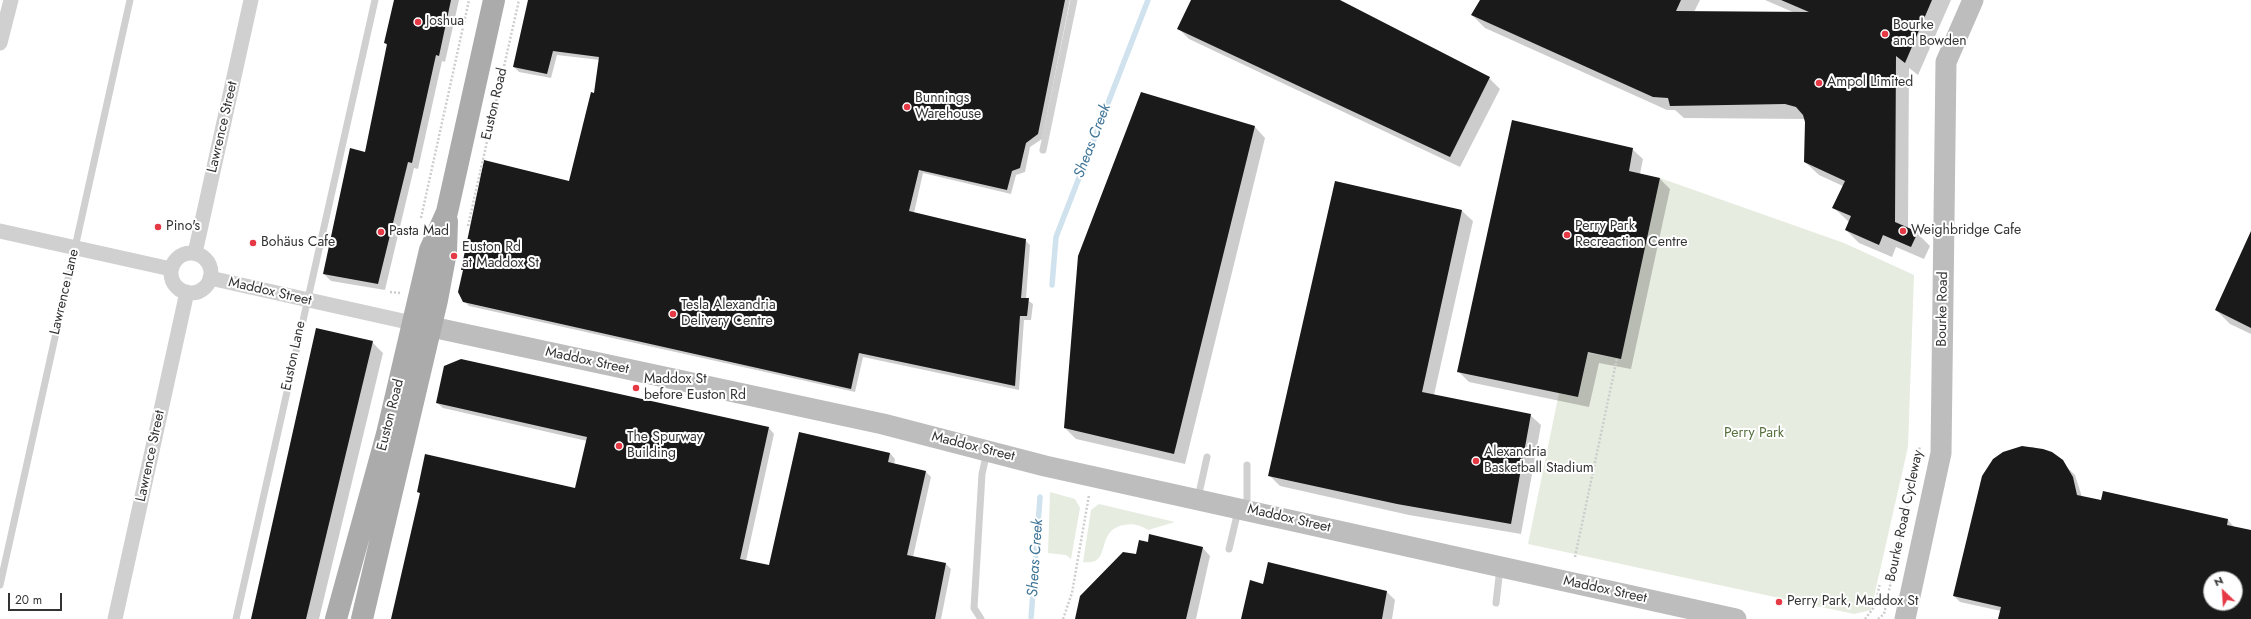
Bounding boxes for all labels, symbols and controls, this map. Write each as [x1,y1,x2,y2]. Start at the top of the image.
place label: Joshua [426,14,464,30]
marker: Joshua [413,17,423,27]
place label: Bourke and Bowden [1893,18,1967,50]
marker: Bourke and Bowden [1880,29,1890,39]
street label: Euston Road [479,66,511,142]
place label: Ampol Limited [1827,75,1913,91]
marker: Ampol Limited [1814,78,1824,88]
street label: Lawrence Street [204,80,242,174]
place label: Bunnings Warehouse [915,91,981,124]
water label: Sheas Creek [1071,101,1115,181]
marker: Bunnings Warehouse [902,102,912,112]
place label: Pino's [166,219,200,235]
place label: Perry Park Recreaction Centre [1575,219,1687,252]
marker: Pino's [153,222,163,232]
place label: Weighbridge Cafe [1911,223,2021,239]
place label: Pasta Mad [389,224,449,240]
marker: Weighbridge Cafe [1898,226,1908,236]
marker: Pasta Mad [376,227,386,237]
marker: Perry Park Recreaction Centre [1562,230,1572,240]
place label: Bohäus Cafe [261,235,335,251]
marker: Bohäus Cafe [248,238,258,248]
place label: Euston Rd at Maddox St [462,240,539,272]
street label: Lawrence Lane [47,248,83,336]
marker: Euston Rd at Maddox St [449,251,459,261]
street label: Bourke Road [1934,271,1952,347]
street label: Maddox Street [227,274,313,310]
place label: Tesla Alexandria Delivery Centre [681,298,776,330]
marker: Tesla Alexandria Delivery Centre [668,309,678,319]
street label: Euston Lane [278,320,310,392]
street label: Maddox Street [544,344,630,378]
place label: Maddox St before Euston Rd [644,372,746,404]
street label: Euston Road [374,377,408,453]
marker: Maddox St before Euston Rd [631,383,641,393]
street label: Lawrence Street [133,409,169,503]
park label: Perry Park [1724,426,1784,442]
street label: Maddox Street [930,429,1016,465]
place label: The Spurway Building [627,430,703,462]
marker: The Spurway Building [614,441,624,451]
place label: Alexandria Basketball Stadium [1484,445,1594,478]
street label: Bourke Road Cycleway [1883,449,1927,583]
marker: Alexandria Basketball Stadium [1471,456,1481,466]
street label: Maddox Street [1246,501,1332,537]
water label: Sheas Creek [1024,518,1048,598]
north arrow [2203,571,2243,611]
text: N [2211,572,2226,590]
street label: Maddox Street [1562,573,1648,607]
scale bar [10,585,64,611]
text: 20 m [15,591,42,609]
place label: Perry Park, Maddox St [1787,594,1918,610]
marker: Perry Park, Maddox St [1774,597,1784,607]

